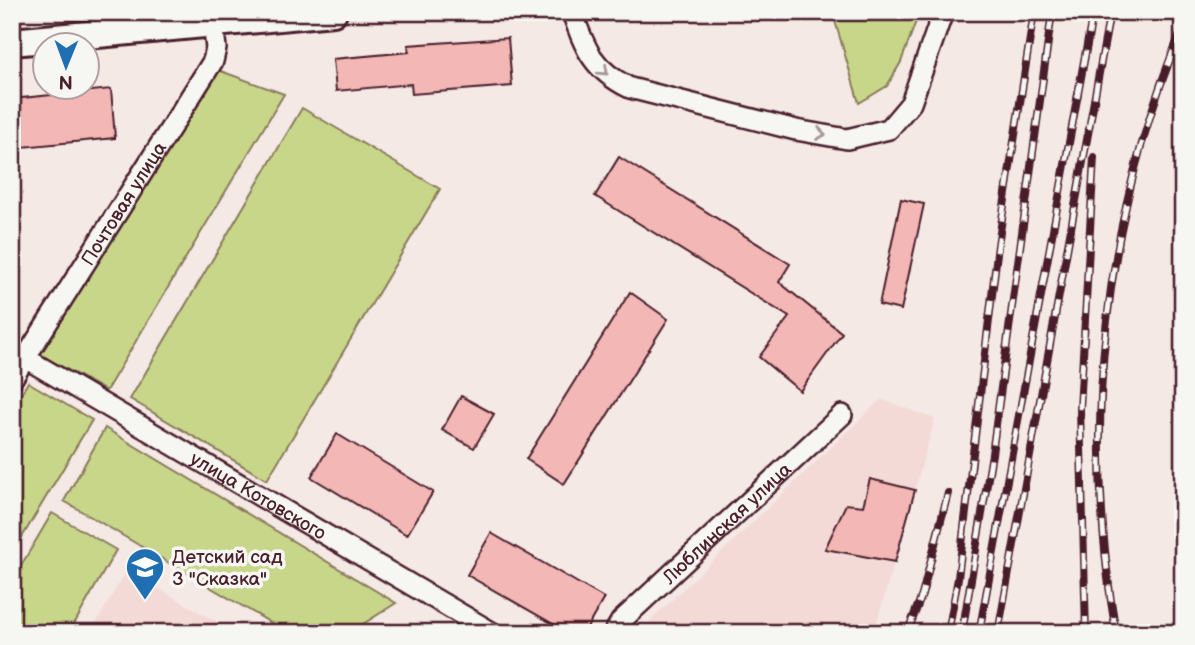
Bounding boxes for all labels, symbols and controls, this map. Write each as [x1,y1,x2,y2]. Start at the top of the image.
north arrow [32,32,102,102]
one-way arrow [596,63,609,76]
text: N [58,70,73,93]
one-way arrow [814,126,826,141]
street label: Почтовая улица [77,138,172,270]
street label: улица Котовского [186,448,330,546]
street label: Люблинская улица [658,458,797,590]
school or university icon: Детский сад 3 "Сказка" [124,546,166,601]
place label: Детский сад 3 "Сказка" [172,546,283,591]

